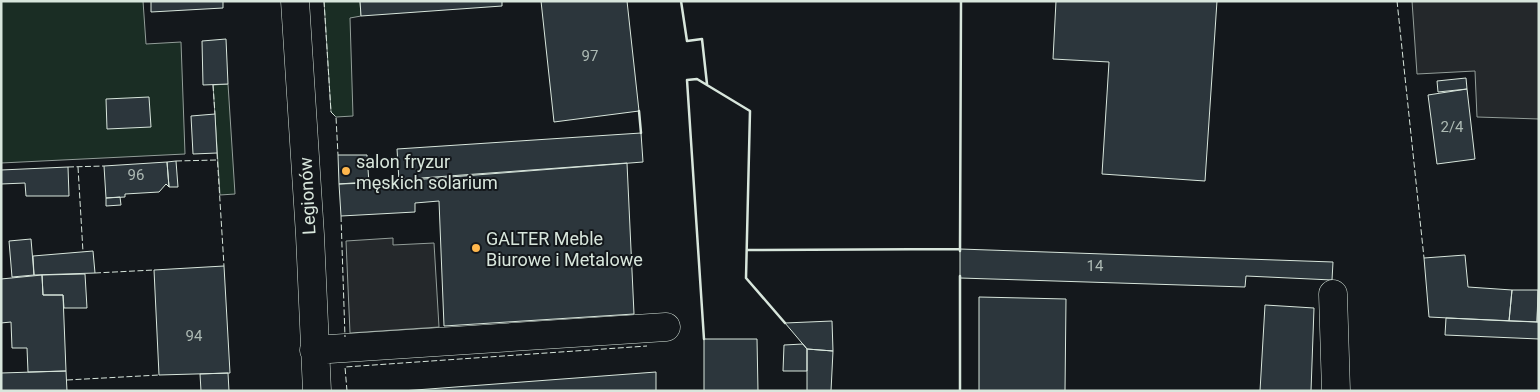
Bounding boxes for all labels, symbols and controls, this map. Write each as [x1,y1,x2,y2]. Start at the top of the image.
house number: 97 [582,47,598,65]
house number: 2/4 [1440,118,1464,136]
place label: salon fryzur męskich solarium [356,151,498,193]
street label: Legionów [294,156,320,235]
marker: salon fryzur męskich solarium [340,165,352,177]
house number: 96 [128,166,144,184]
place label: GALTER Meble Biurowe i Metalowe [486,228,643,270]
marker: GALTER Meble Biurowe i Metalowe [470,242,482,254]
house number: 14 [1087,257,1104,275]
house number: 94 [186,327,203,345]

